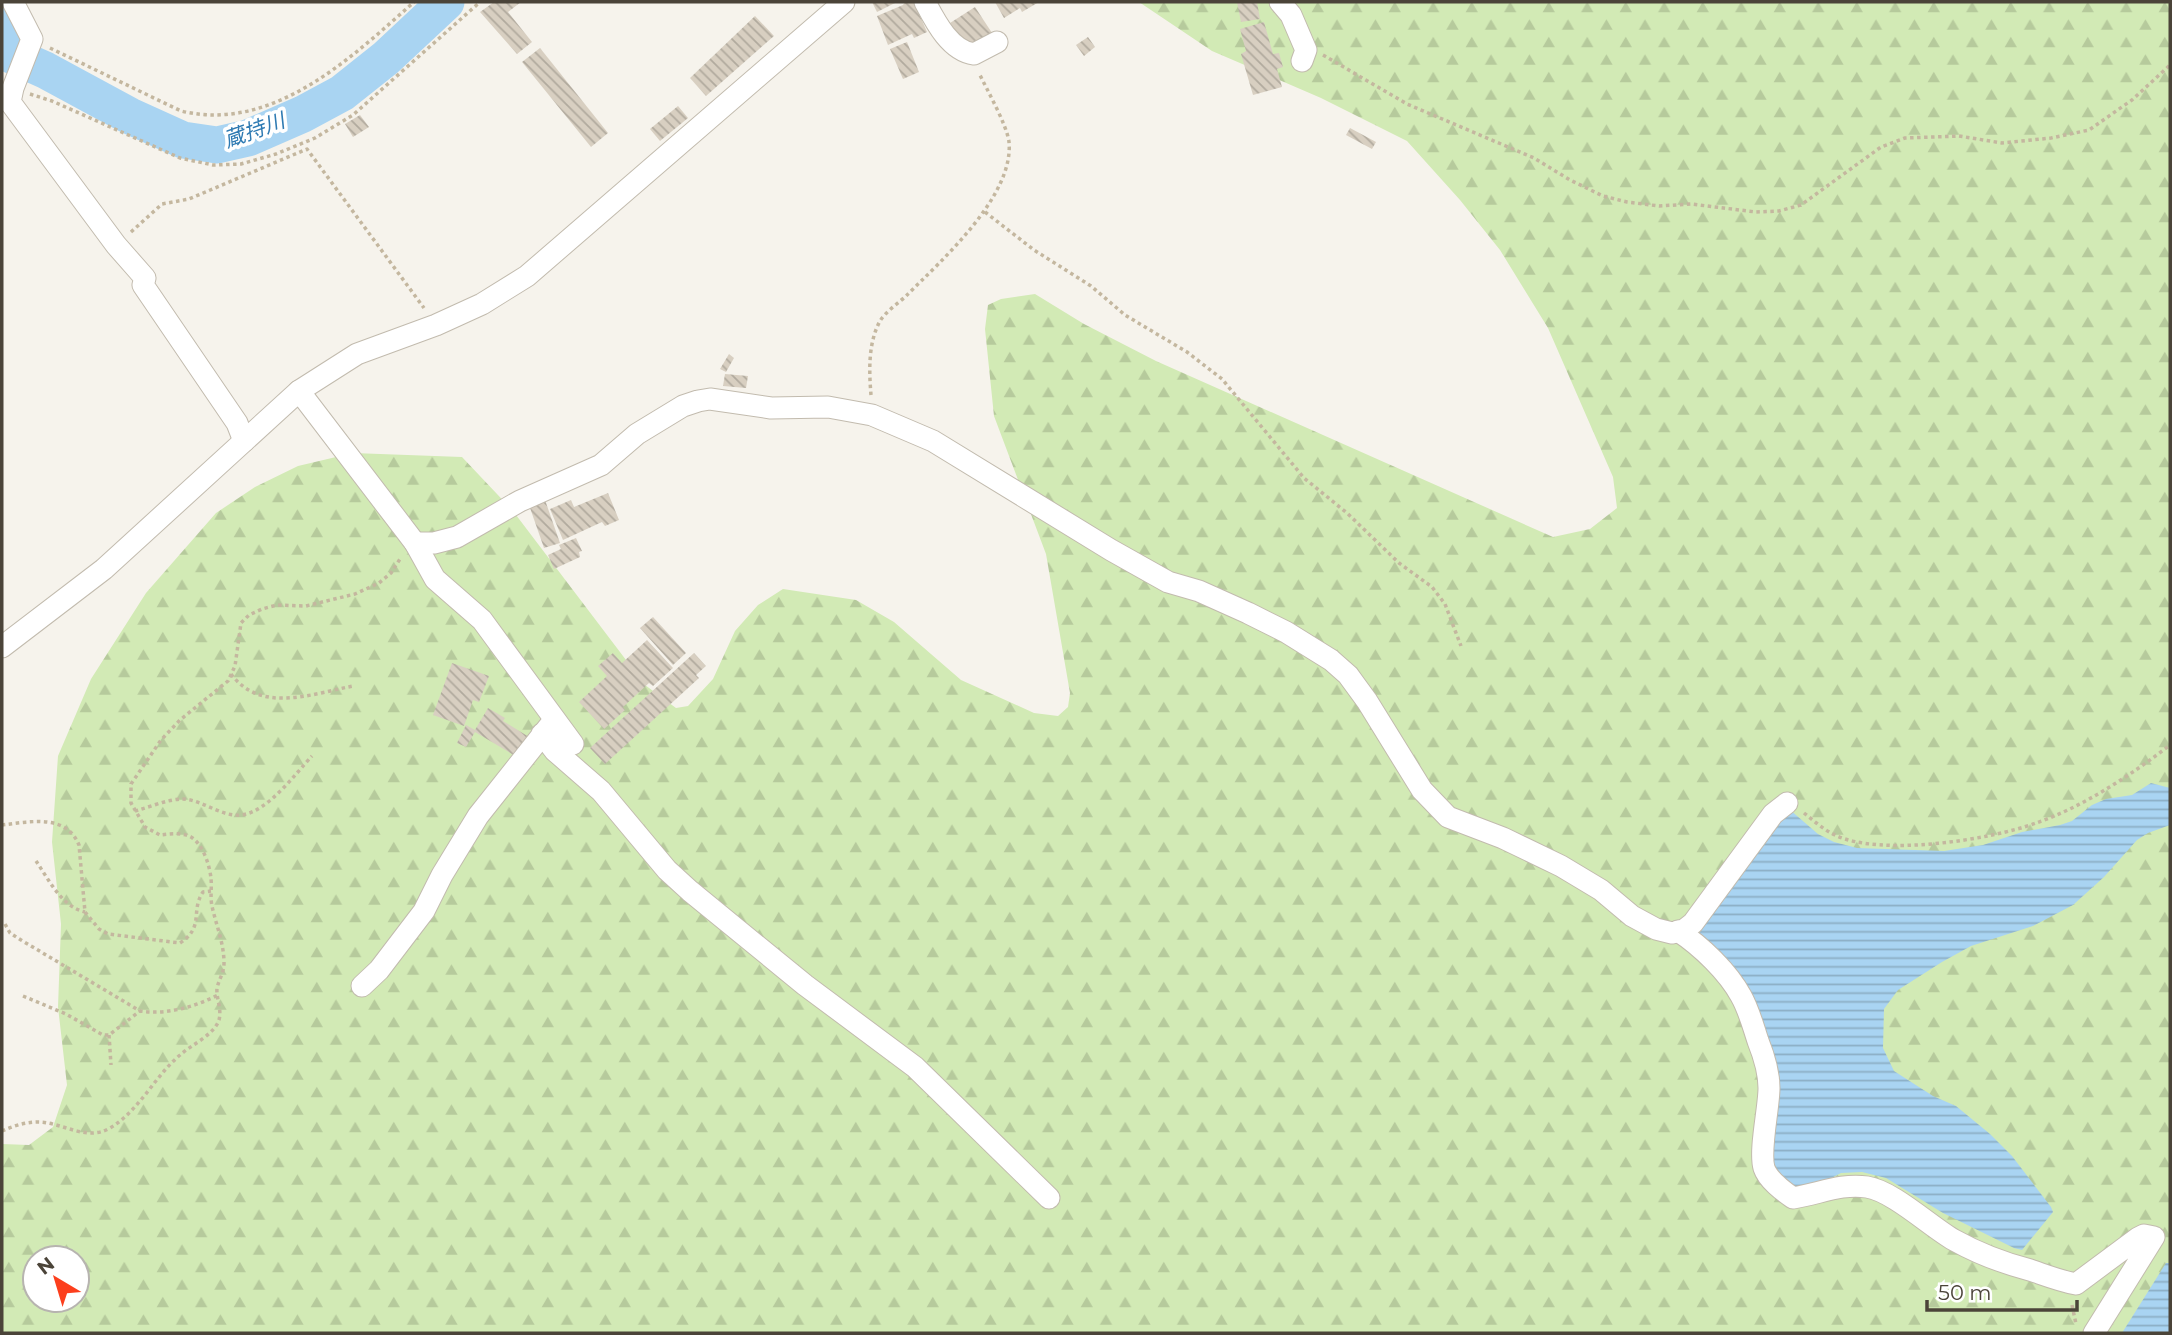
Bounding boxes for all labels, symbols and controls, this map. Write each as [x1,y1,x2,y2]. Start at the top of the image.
water label: 蔵持川 [220,107,290,153]
north arrow [21,1244,91,1314]
text: N [33,1252,59,1280]
scale bar [1927,1268,2078,1312]
text: 50 m [1938,1280,1992,1305]

